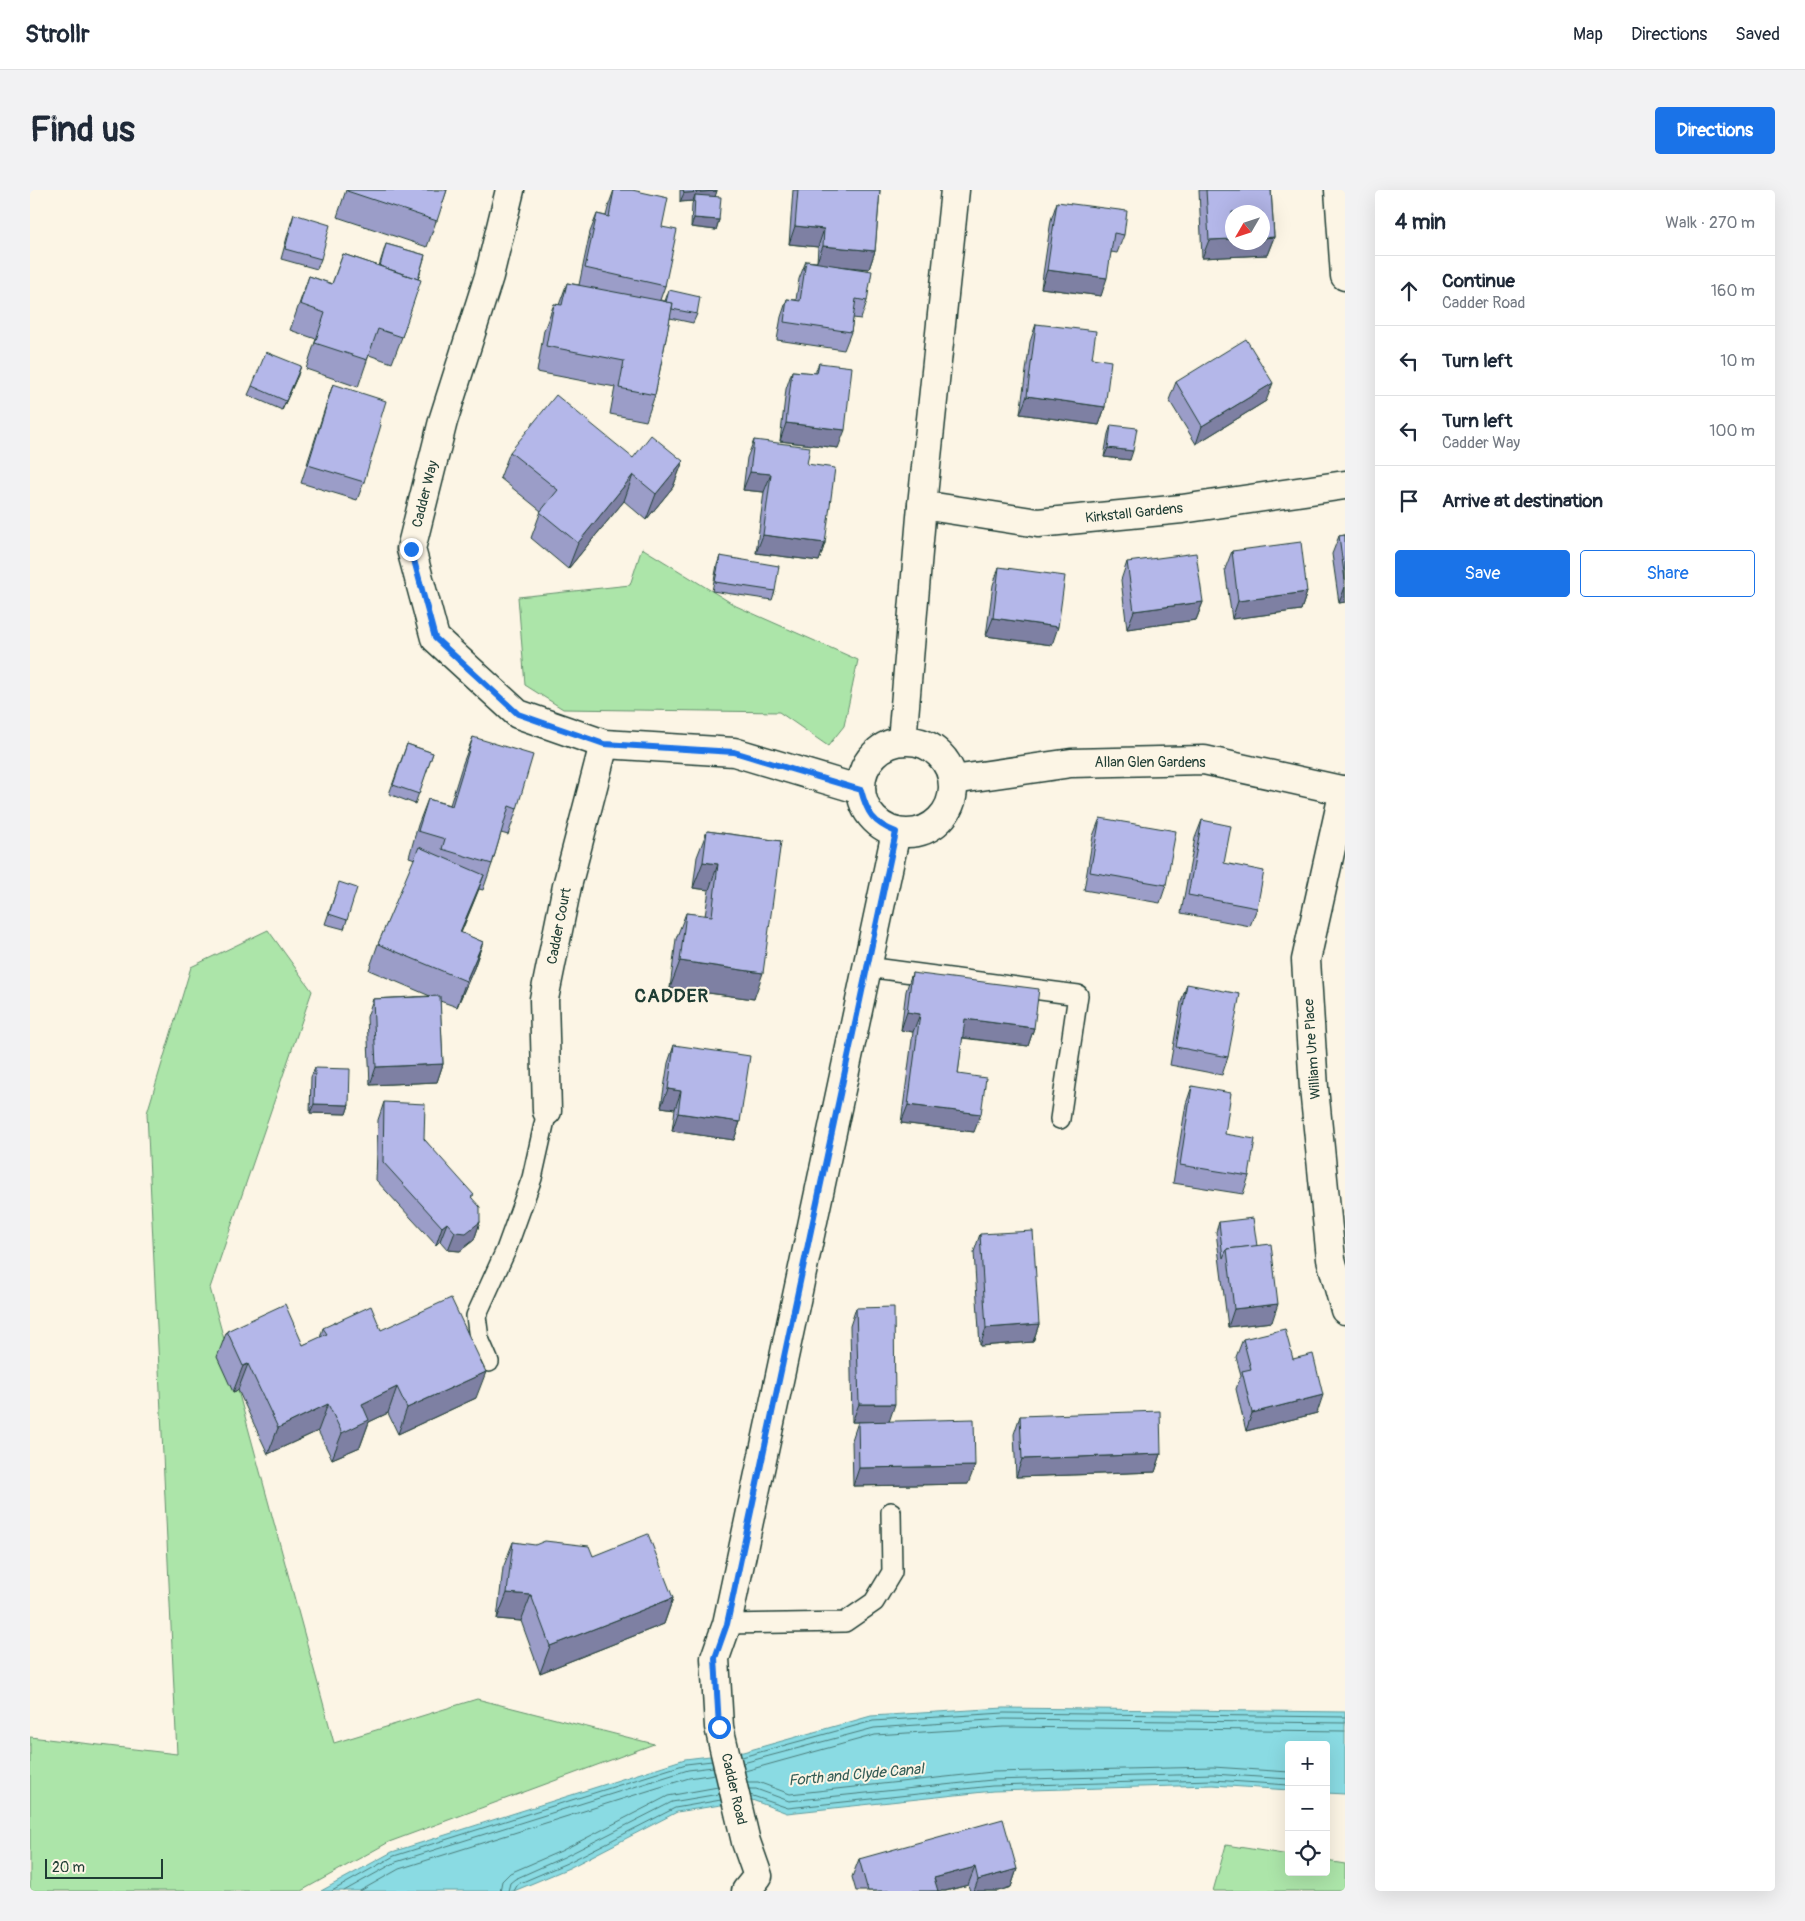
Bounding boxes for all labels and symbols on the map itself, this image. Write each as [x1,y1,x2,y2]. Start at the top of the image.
north arrow [1225,205,1270,250]
street label: Cadder Way [408,459,442,529]
street label: Kirkstall Gardens [1084,499,1184,527]
route end [400,538,423,561]
street label: Allan Glen Gardens [1095,754,1206,771]
street label: Cadder Court [543,886,575,966]
district label: CADDER [635,984,709,1008]
street label: William Ure Place [1300,998,1324,1100]
route start [708,1716,731,1739]
street label: Cadder Road [718,1752,751,1827]
water label: Forth and Clyde Canal [788,1759,926,1790]
scale bar [45,1856,162,1879]

